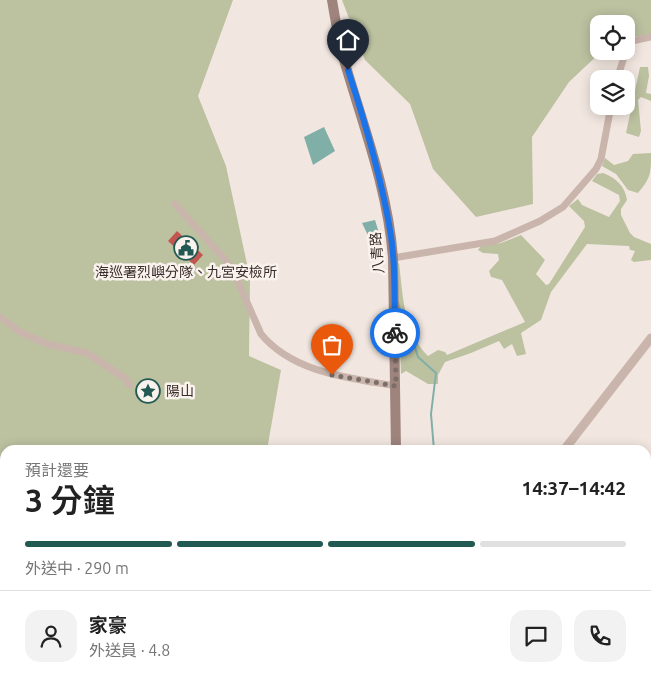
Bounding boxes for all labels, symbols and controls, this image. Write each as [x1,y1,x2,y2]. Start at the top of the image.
map controls [590,15,635,115]
button: locate [590,15,635,60]
pin [327,19,369,70]
icon: home [334,26,362,54]
button: layers [590,70,635,115]
street label: 八青路 [367,231,387,275]
public building icon: 海巡署烈嶼分隊、九宮安檢所 [173,235,199,261]
place label: 海巡署烈嶼分隊、九宮安檢所 [95,264,277,280]
courier [370,308,420,358]
icon: bike [381,319,409,347]
pin [311,324,353,375]
icon: bag [318,331,346,359]
place icon: 陽山 [135,378,161,404]
place label: 陽山 [166,383,194,399]
text: 預計還要 [25,461,89,479]
text: 14:37–14:42 [521,477,626,499]
text: 3 分鐘 [25,482,115,518]
text: 外送中 · 290 m [25,559,129,577]
button: person [25,610,77,662]
button: chat [510,610,562,662]
button: phone [574,610,626,662]
text: 家豪 [89,614,127,636]
text: 外送員 · 4.8 [89,641,170,659]

